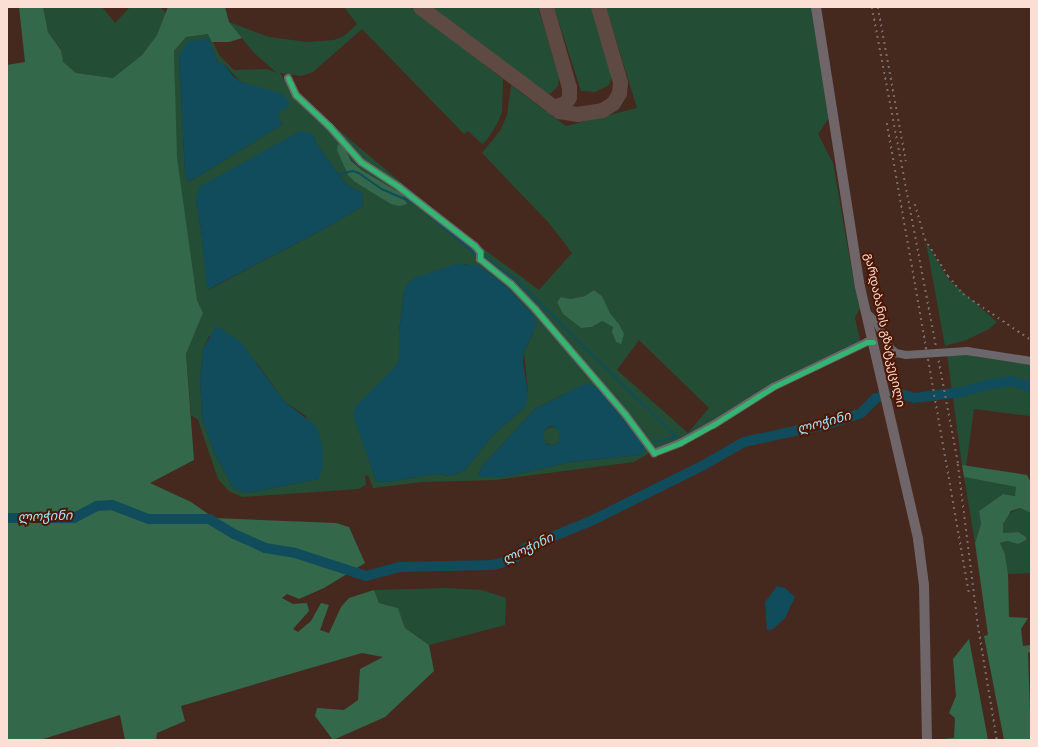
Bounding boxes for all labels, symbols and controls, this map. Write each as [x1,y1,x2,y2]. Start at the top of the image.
street label: გარდაბანის გზატკეცილი [862,252,908,408]
water label: ლოჭინი [796,408,852,438]
water label: ლოჭინი [17,508,73,526]
water label: ლოჭინი [500,530,556,568]

